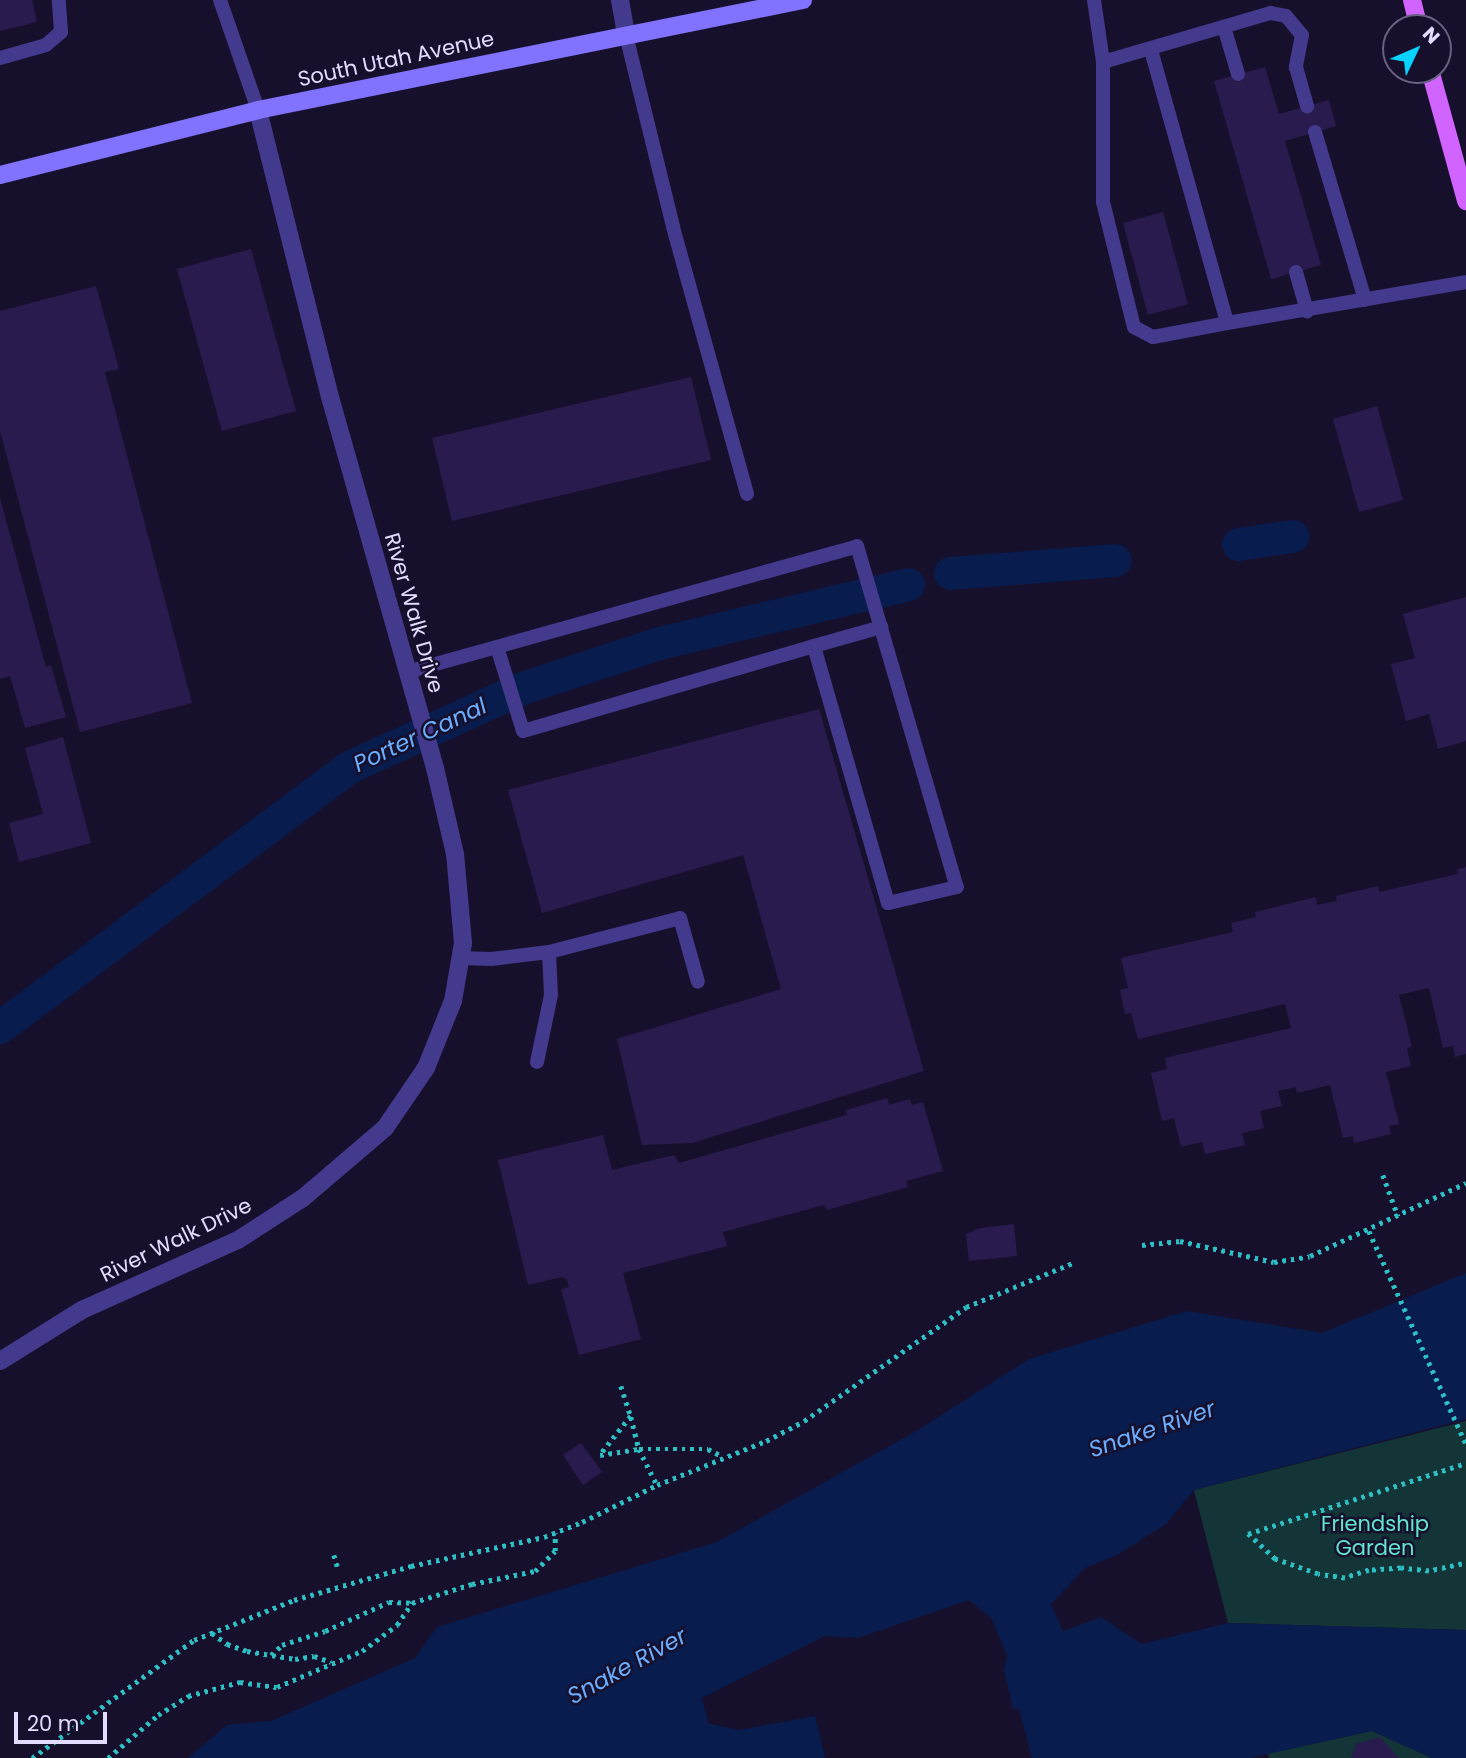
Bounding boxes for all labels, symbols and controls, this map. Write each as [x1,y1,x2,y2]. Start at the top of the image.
north arrow [1382,14,1452,84]
text: N [1416,21,1446,50]
street label: South Utah Avenue [296,26,496,92]
street label: River Walk Drive [379,530,449,696]
water label: Porter Canal [349,692,491,778]
street label: River Walk Drive [96,1192,256,1288]
water label: Snake River [1085,1394,1219,1464]
park label: Friendship Garden [1321,1511,1429,1561]
water label: Snake River [563,1622,691,1710]
scale bar [18,1698,110,1742]
text: 20 m [27,1709,80,1738]

